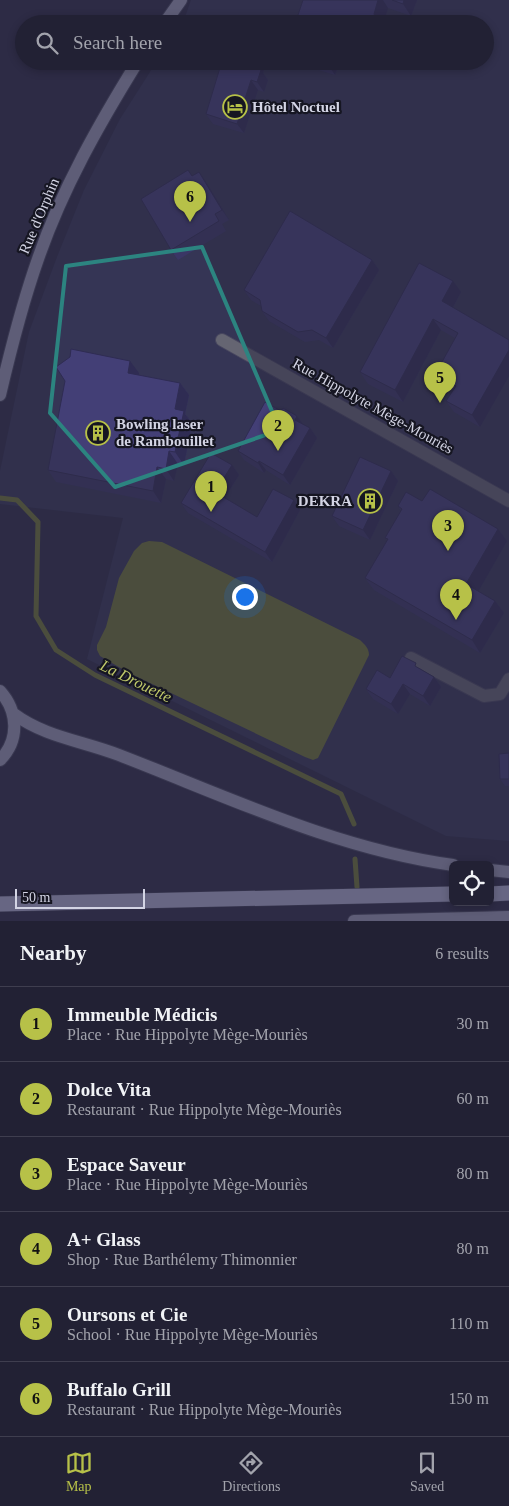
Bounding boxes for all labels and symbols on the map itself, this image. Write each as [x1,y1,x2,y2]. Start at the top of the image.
hotel icon: Hôtel Noctuel [222,94,248,120]
place label: Hôtel Noctuel [252,99,340,115]
street label: Rue d'Orphin [16,175,62,256]
pin: 6 [174,181,206,222]
street label: Rue Hippolyte Mège-Mouriès [290,355,456,457]
pin: 5 [424,362,456,403]
pin: 2 [262,410,294,451]
place label: Bowling laser de Rambouillet [116,416,214,449]
building icon: Bowling laser de Rambouillet [85,420,111,446]
pin: 1 [195,471,227,512]
building icon: DEKRA [357,488,383,514]
place label: DEKRA [298,493,352,509]
pin: 3 [432,510,464,551]
pin: 4 [440,579,472,620]
your location [232,584,258,610]
water label: La Drouette [97,656,174,706]
scale bar [15,886,145,909]

